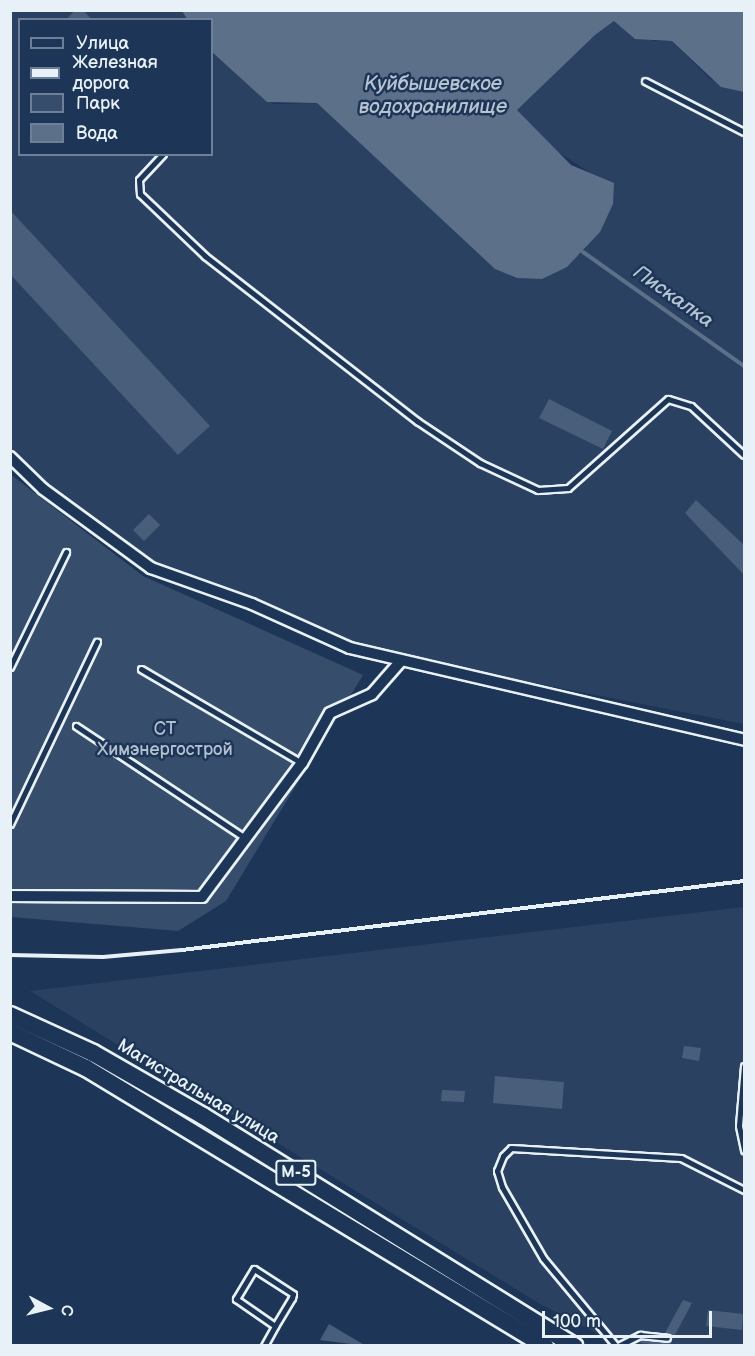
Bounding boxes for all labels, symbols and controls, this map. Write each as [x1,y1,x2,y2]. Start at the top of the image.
legend [18,18,213,156]
text: Улица [76,33,129,54]
text: Железная дорога [72,52,158,94]
water label: Куйбышевское водохранилище [359,72,507,119]
text: Парк [76,93,120,114]
text: Вода [76,123,118,144]
water label: Пискалка [628,261,718,333]
park label: СТ Химэнергострой [97,719,233,762]
street label: Магистральная улица [113,1035,283,1149]
road number: М-5 [275,1160,317,1186]
north arrow [18,1278,78,1338]
scale bar [545,1299,714,1337]
text: С [56,1304,76,1317]
text: 100 m [553,1311,601,1332]

